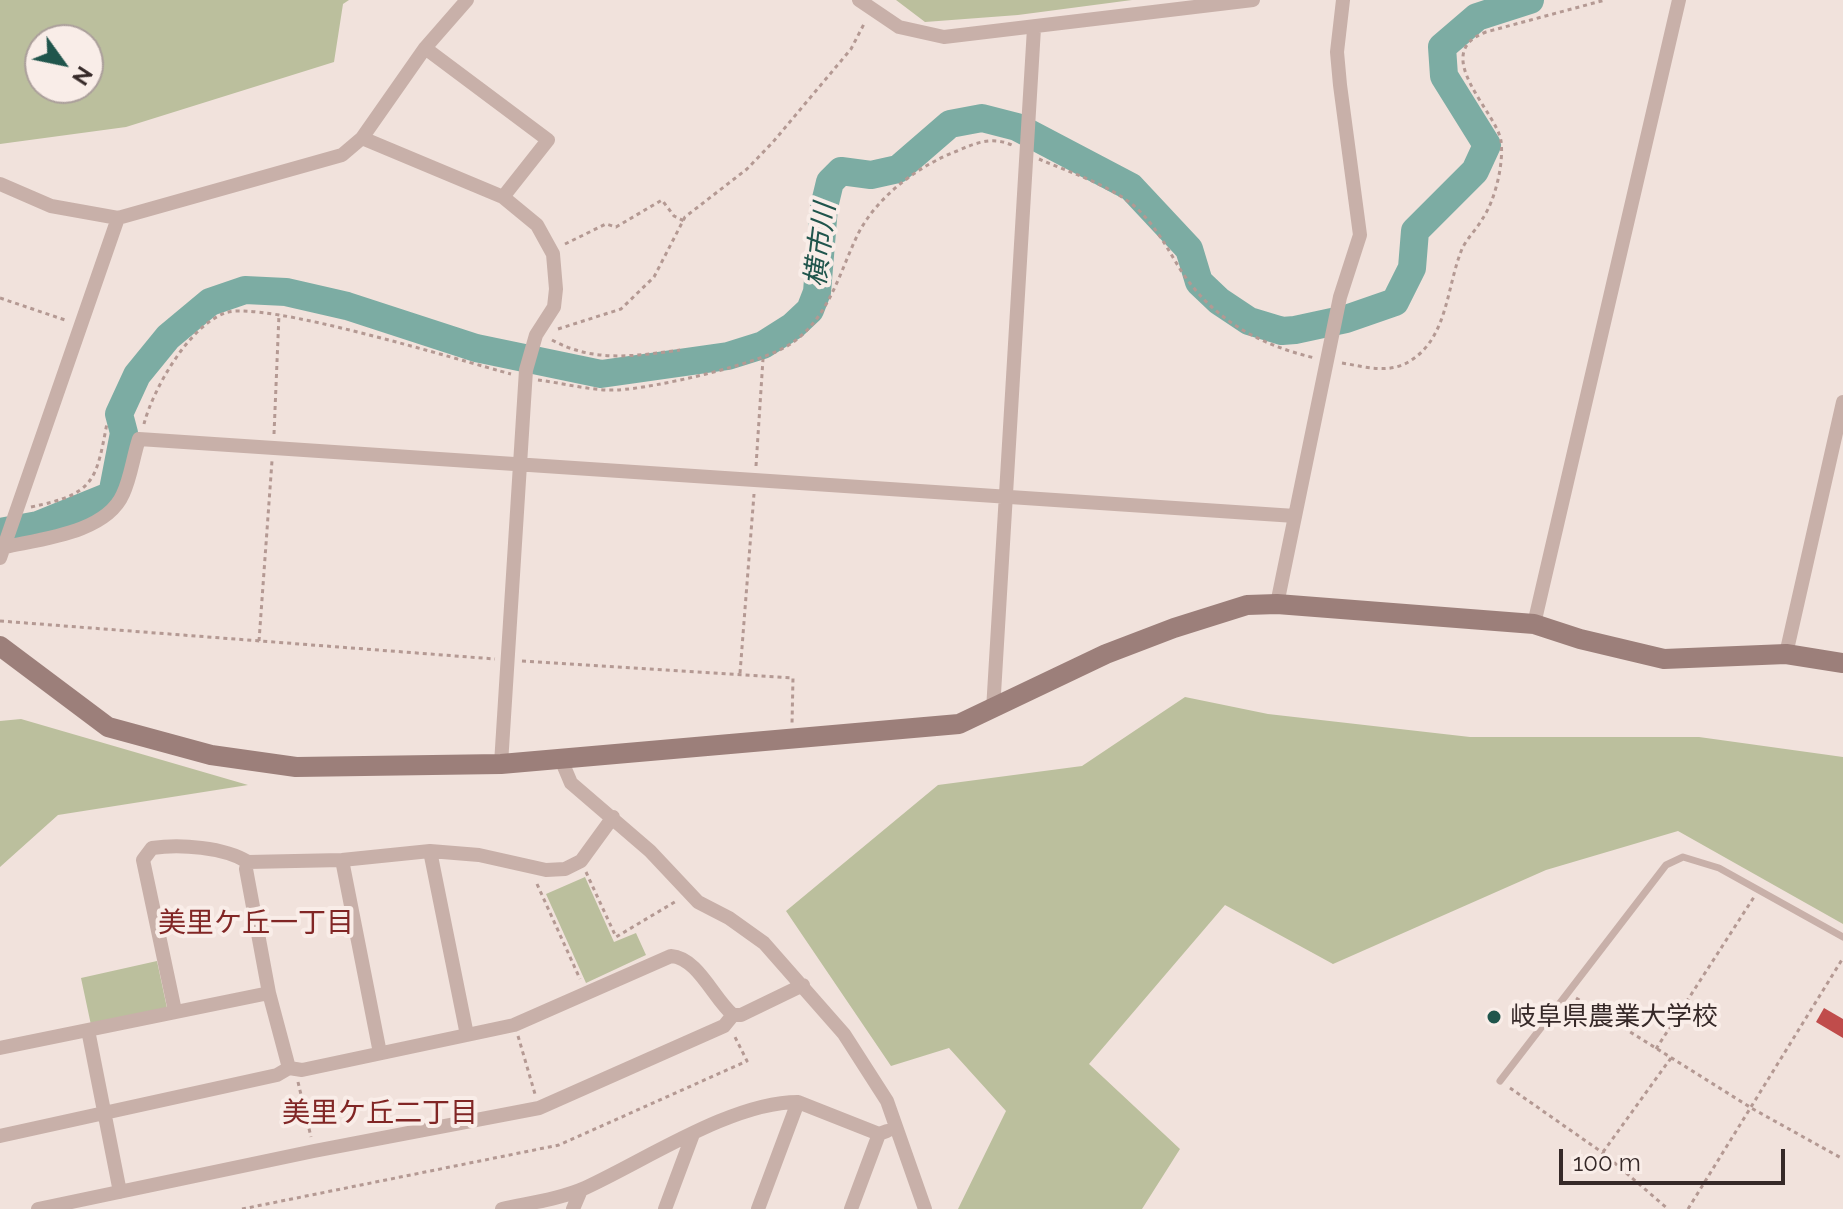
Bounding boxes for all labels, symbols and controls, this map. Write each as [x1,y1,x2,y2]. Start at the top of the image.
north arrow [24,24,104,104]
text: N [67,62,98,90]
water label: 横市川 [799,201,843,289]
district label: 美里ケ丘一丁目 [158,907,354,941]
place label: 岐阜県農業大学校 [1510,1001,1718,1033]
marker: 岐阜県農業大学校 [1485,1008,1503,1026]
district label: 美里ケ丘二丁目 [282,1097,478,1131]
scale bar [1563,1133,1789,1183]
text: 100 m [1573,1148,1641,1177]

